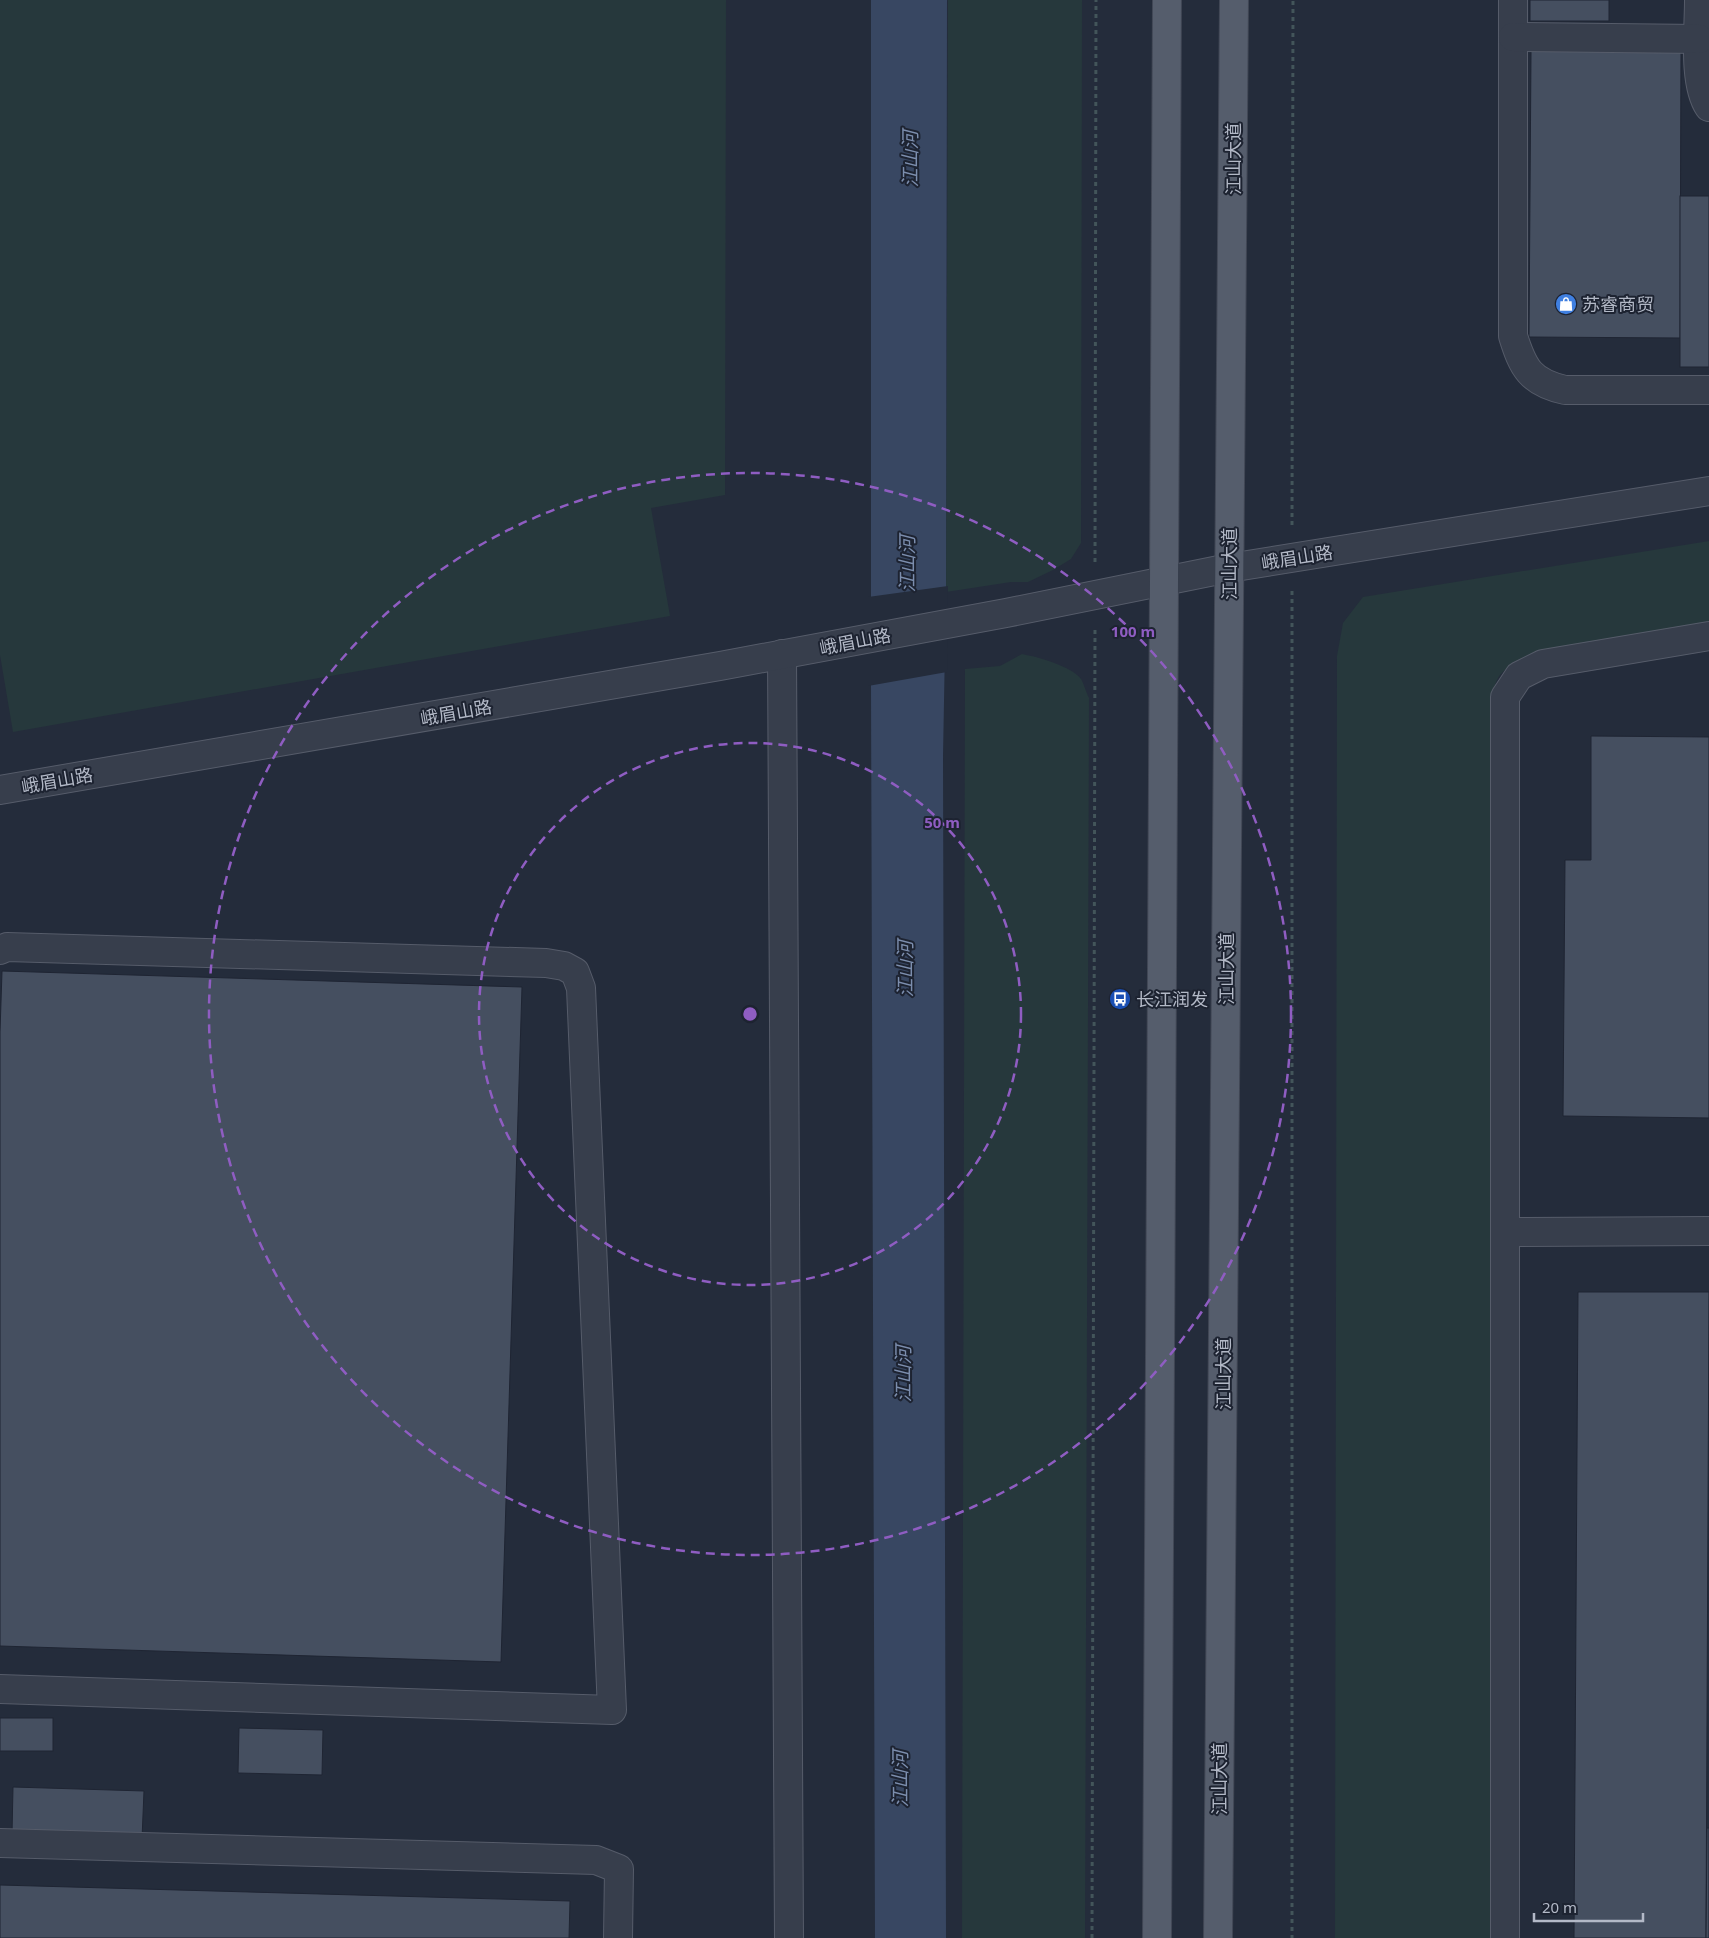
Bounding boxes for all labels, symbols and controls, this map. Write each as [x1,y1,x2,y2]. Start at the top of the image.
street label: 江山大道 [1221,123,1245,195]
water label: 江山河 [897,127,923,188]
shop icon: 苏睿商贸 [1554,292,1578,316]
place label: 苏睿商贸 [1582,292,1654,316]
street label: 江山大道 [1217,528,1241,600]
water label: 江山河 [894,532,920,593]
street label: 峨眉山路 [1260,540,1334,574]
text: 100 m [1111,621,1155,641]
street label: 峨眉山路 [817,622,893,660]
street label: 峨眉山路 [418,694,494,730]
street label: 峨眉山路 [19,762,95,798]
text: 50 m [924,812,960,832]
street label: 江山大道 [1214,933,1238,1005]
water label: 江山河 [892,937,918,998]
bus stop icon: 长江润发 [1108,987,1132,1011]
place label: 长江润发 [1136,987,1208,1011]
centre of rings [741,1005,759,1023]
street label: 江山大道 [1211,1338,1235,1410]
water label: 江山河 [890,1342,916,1403]
street label: 江山大道 [1207,1743,1231,1815]
water label: 江山河 [887,1747,913,1808]
scale bar [1534,1890,1643,1922]
text: 20 m [1542,1897,1577,1917]

